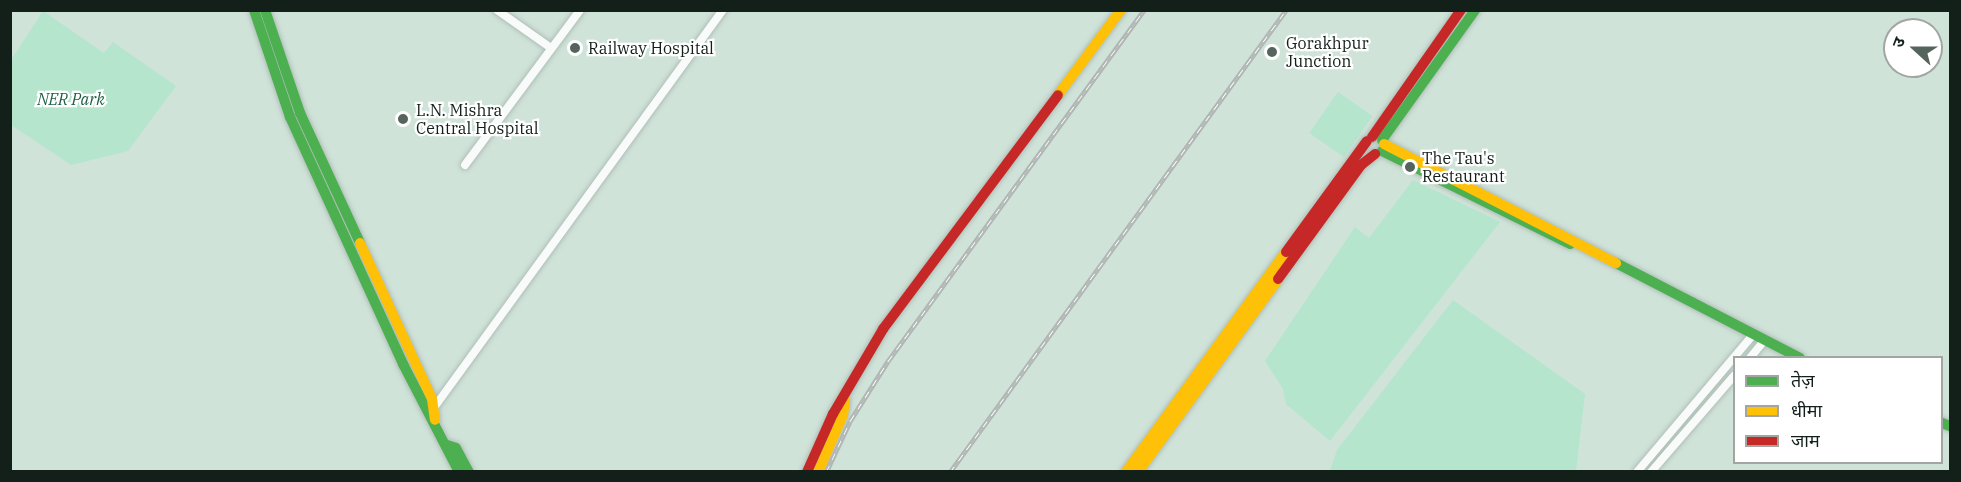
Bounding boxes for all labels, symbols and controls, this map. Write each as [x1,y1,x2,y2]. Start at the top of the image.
north arrow [1883,18,1943,78]
place label: Gorakhpur Junction [1286,33,1369,71]
text: उ [1887,34,1909,50]
place label: Railway Hospital [588,38,714,58]
marker: Railway Hospital [566,39,584,57]
marker: Gorakhpur Junction [1263,43,1281,61]
park label: NER Park [37,89,105,109]
place label: L.N. Mishra Central Hospital [416,100,538,138]
marker: L.N. Mishra Central Hospital [394,110,412,128]
place label: The Tau's Restaurant [1422,148,1505,186]
marker: The Tau's Restaurant [1403,160,1417,174]
legend [1733,356,1943,464]
text: तेज़ [1791,369,1815,392]
text: धीमा [1791,399,1822,422]
text: जाम [1791,429,1820,452]

